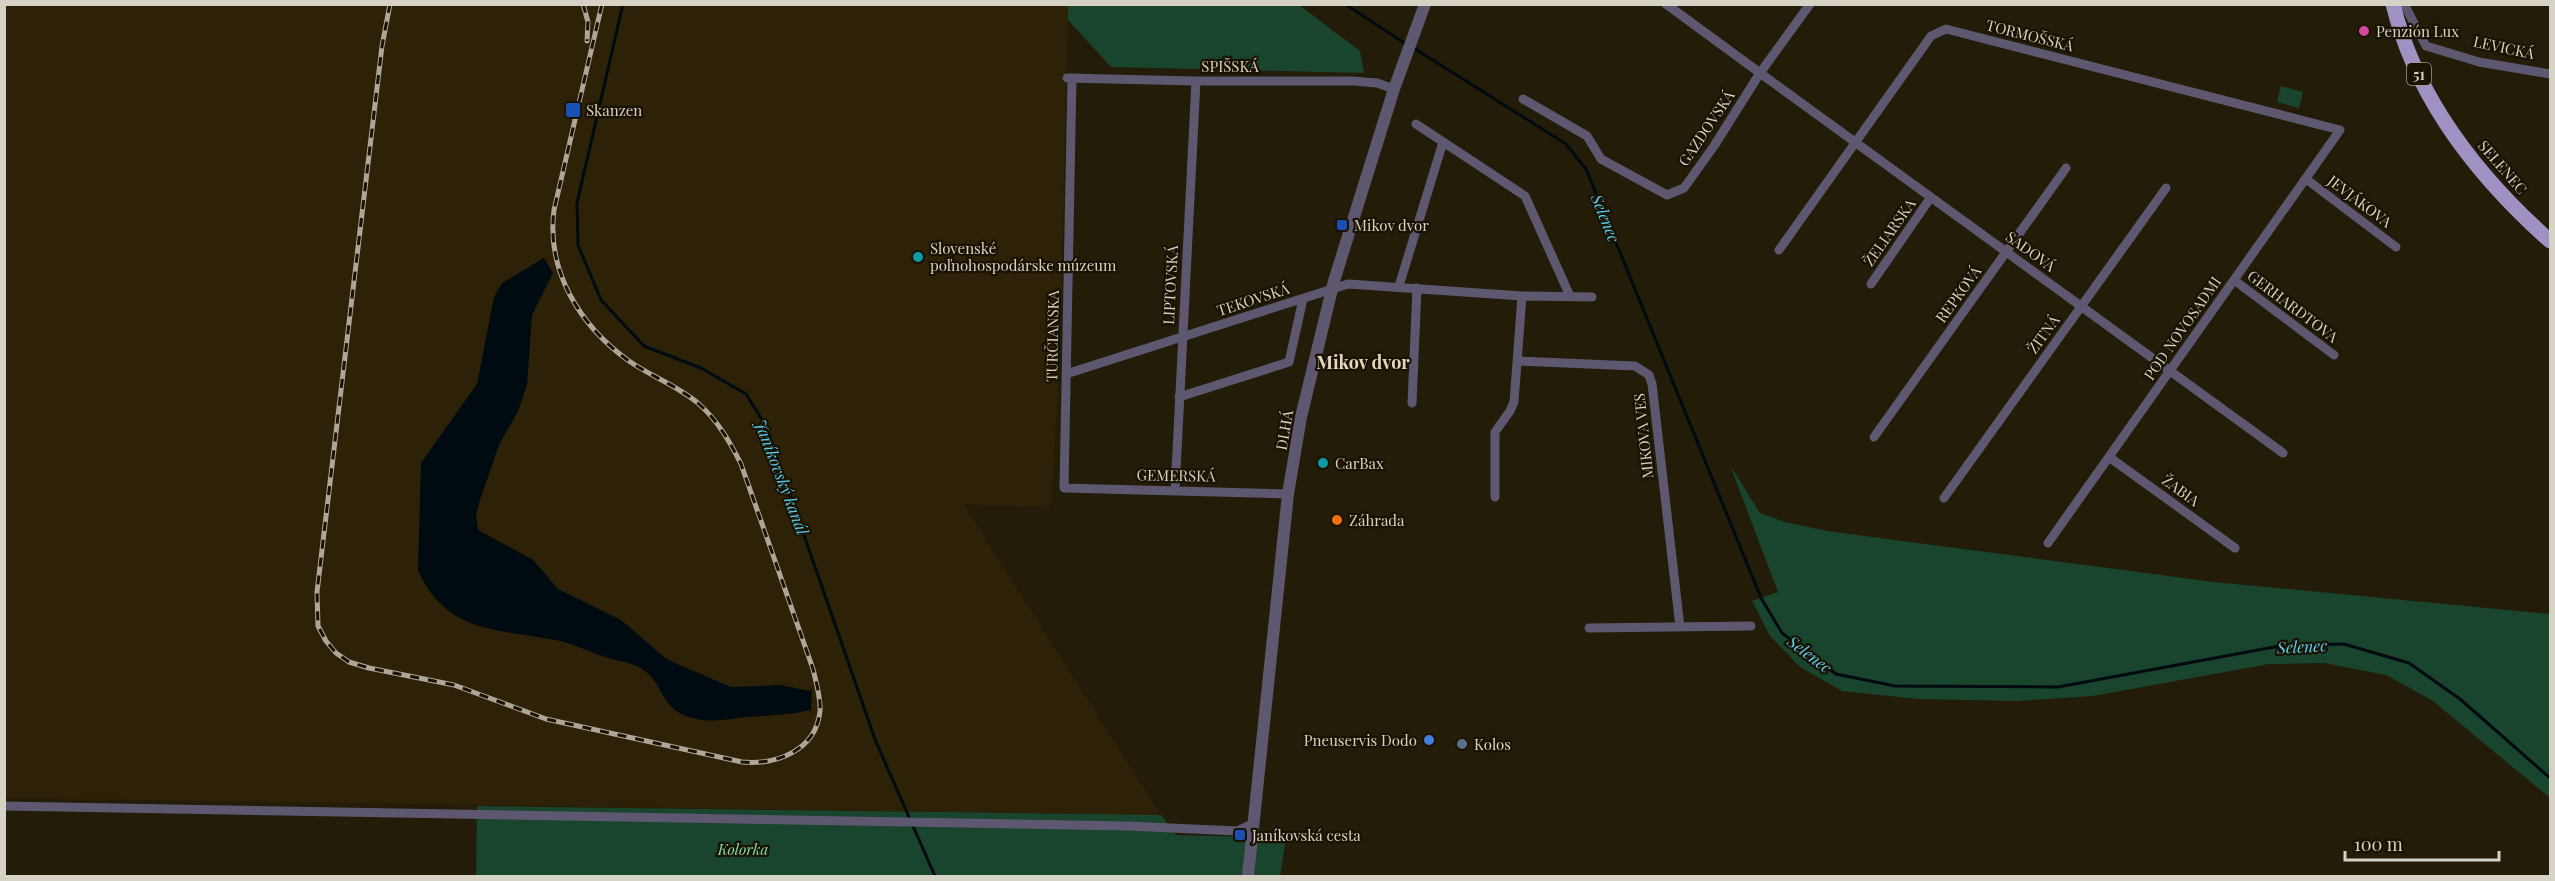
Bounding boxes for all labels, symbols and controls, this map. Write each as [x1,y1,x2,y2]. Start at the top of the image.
street label: TORMOŠSKÁ [1984,14,2076,56]
place label: Penzión Lux [2376,21,2459,41]
marker: Penzión Lux [2357,24,2371,38]
street label: LEVICKÁ [2472,31,2537,63]
street label: SPIŠSKÁ [1201,56,1259,76]
road number: 51 [2407,63,2431,85]
street label: GAZDOVSKÁ [1673,86,1739,170]
place label: Skanzen [586,100,642,120]
marker: Skanzen [564,101,582,119]
street label: SELENEC [2474,136,2532,198]
street label: JEVJÁKOVA [2323,170,2397,232]
water label: Selenec [1587,190,1625,245]
street label: ŽELIARSKA [1858,194,1920,270]
place label: Mikov dvor [1354,215,1429,235]
marker: Mikov dvor [1335,218,1349,232]
street label: SADOVÁ [2002,226,2060,276]
place label: Slovenské poľnohospodárske múzeum [930,238,1117,275]
street label: LIPTOVSKÁ [1158,244,1182,325]
marker: Slovenské poľnohospodárske múzeum [911,250,925,264]
street label: REPKOVÁ [1931,261,1986,326]
street label: GERHARDTOVA [2244,265,2343,347]
street label: POD NOVOSADMI [2139,272,2225,384]
street label: TEKOVSKÁ [1214,278,1292,320]
street label: TURČIANSKA [1041,289,1063,382]
street label: ŽITNÁ [2022,310,2064,357]
district label: Mikov dvor [1316,350,1410,374]
street label: MIKOVA VES [1629,392,1657,480]
street label: DLHÁ [1271,408,1297,452]
water label: Janíkovský kanál [750,416,814,538]
place label: CarBax [1335,453,1384,473]
marker: CarBax [1316,456,1330,470]
street label: GEMERSKÁ [1136,464,1216,486]
street label: ŽABIA [2158,470,2204,511]
place label: Záhrada [1349,510,1405,530]
marker: Záhrada [1330,513,1344,527]
water label: Selenec [1783,630,1836,678]
water label: Selenec [2275,634,2328,658]
place label: Pneuservis Dodo [1304,730,1417,750]
marker: Pneuservis Dodo [1422,733,1436,747]
place label: Kolos [1474,734,1511,754]
marker: Kolos [1455,737,1469,751]
scale bar [2345,824,2500,862]
place label: Janíkovská cesta [1251,825,1361,845]
marker: Janíkovská cesta [1233,828,1247,842]
text: 100 m [2354,832,2403,856]
park label: Kolorka [717,839,768,859]

